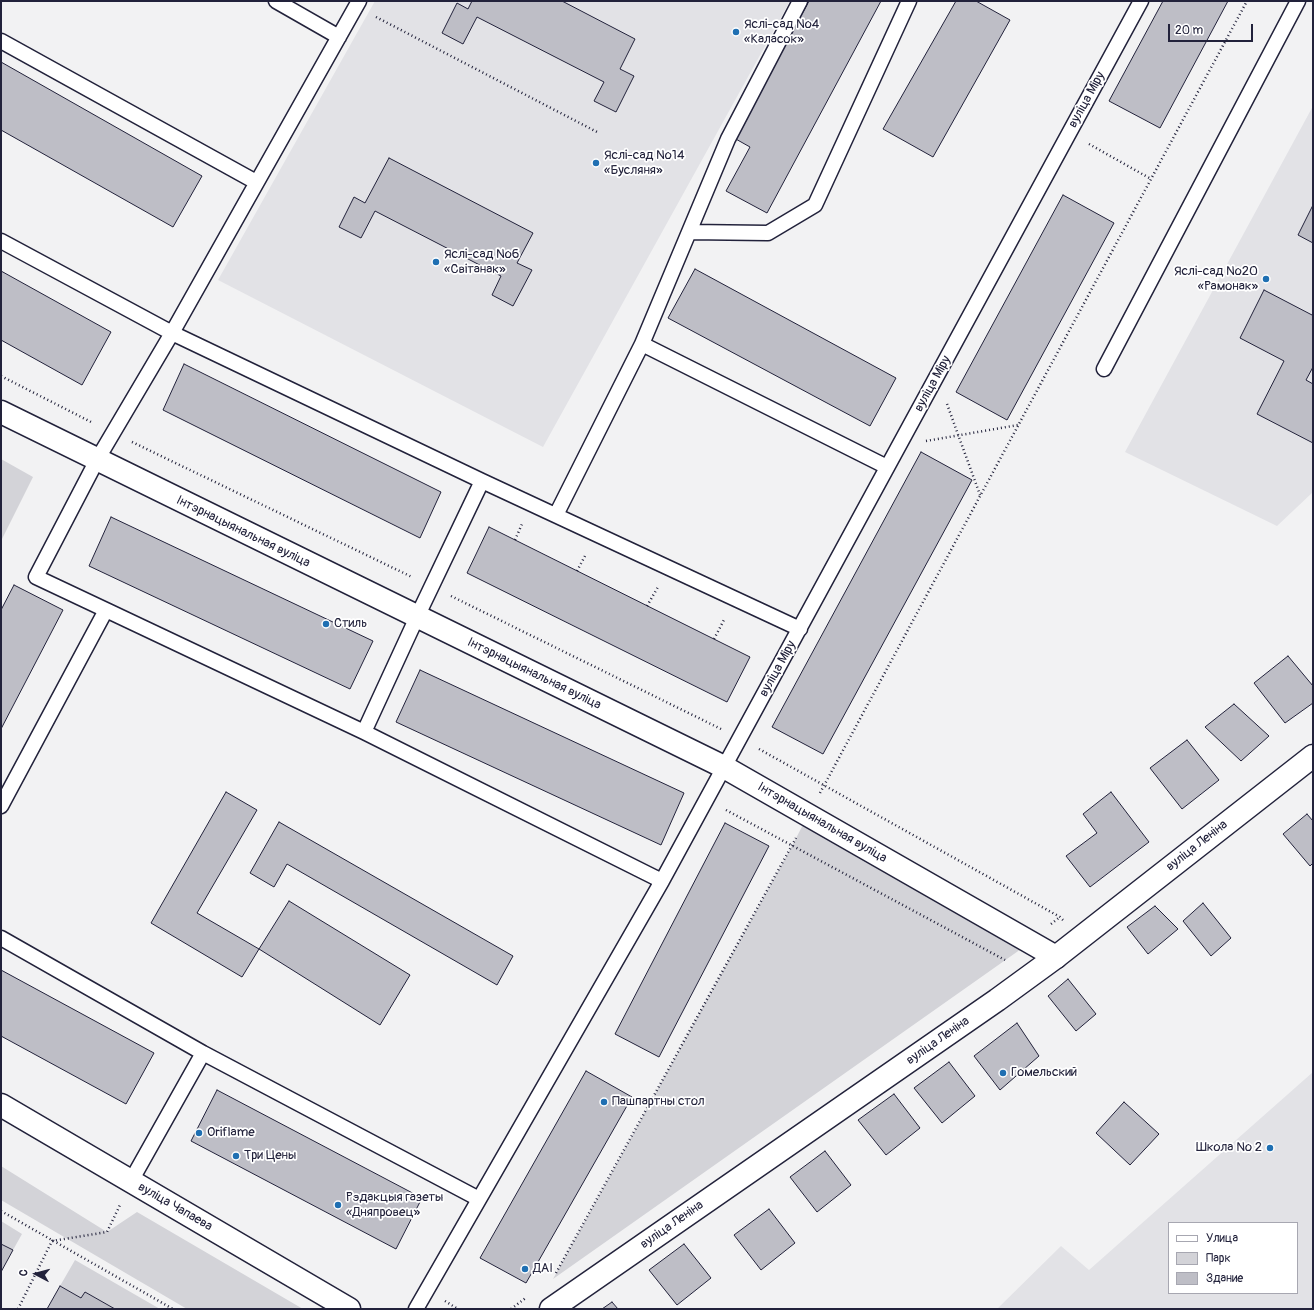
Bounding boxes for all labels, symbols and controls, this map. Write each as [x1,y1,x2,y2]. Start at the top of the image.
scale bar [1170,16,1255,42]
place label: Яслі-сад №4 «Каласок» [744,17,819,48]
text: 20 m [1175,23,1203,38]
marker: Яслі-сад №4 «Каласок» [731,27,741,37]
street label: вуліца Міру [1065,69,1109,131]
place label: Яслі-сад №14 «Бусляня» [604,148,684,179]
marker: Яслі-сад №14 «Бусляня» [591,158,601,168]
place label: Яслі-сад №6 «Світанак» [444,247,519,278]
marker: Яслі-сад №6 «Світанак» [431,257,441,267]
place label: Яслі-сад №20 «Рамонак» [1174,264,1258,295]
marker: Яслі-сад №20 «Рамонак» [1261,274,1271,284]
street label: вуліца Міру [911,353,955,415]
street label: Інтэрнацыянальная вуліца [174,493,312,571]
place label: Стиль [334,616,367,632]
marker: Стиль [321,619,331,629]
street label: Інтэрнацыянальная вуліца [465,635,603,713]
street label: вуліца Міру [756,638,800,700]
street label: Інтэрнацыянальная вуліца [754,779,890,867]
street label: вуліца Леніна [1163,817,1231,875]
street label: вуліца Леніна [903,1013,973,1069]
place label: Гомельский [1011,1065,1077,1081]
marker: Гомельский [998,1068,1008,1078]
place label: Пашпартны стол [612,1094,705,1110]
marker: Пашпартны стол [599,1097,609,1107]
place label: Oriflame [207,1125,255,1141]
marker: Oriflame [194,1128,204,1138]
place label: Школа № 2 [1196,1140,1262,1156]
marker: Школа № 2 [1265,1143,1275,1153]
place label: Три Цены [244,1148,296,1164]
marker: Три Цены [231,1151,241,1161]
street label: вуліца Чапаева [135,1179,215,1235]
place label: Рэдакцыя газеты «Дняпровец» [346,1190,443,1221]
street label: вуліца Леніна [637,1197,707,1253]
marker: Рэдакцыя газеты «Дняпровец» [333,1200,343,1210]
legend [1168,1222,1298,1294]
text: Улица [1206,1231,1238,1246]
text: Парк [1206,1251,1231,1266]
north arrow [16,1254,56,1294]
place label: ДАІ [533,1261,553,1277]
marker: ДАІ [520,1264,530,1274]
text: С [17,1269,30,1277]
text: Здание [1206,1271,1243,1286]

